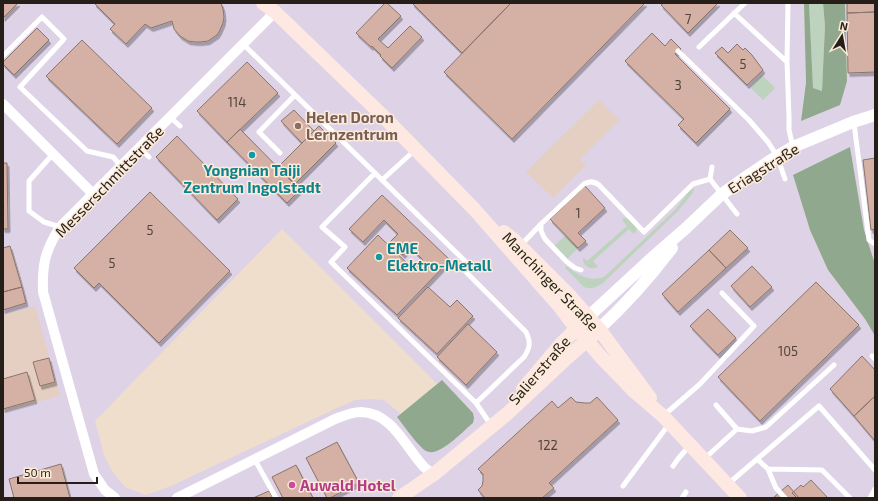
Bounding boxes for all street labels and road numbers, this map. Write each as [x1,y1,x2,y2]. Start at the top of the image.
street label: Messerschmittstraße [51,121,167,241]
street label: Eriagstraße [724,139,802,197]
street label: Manchinger Straße [499,228,603,334]
street label: Salierstraße [504,332,574,408]

